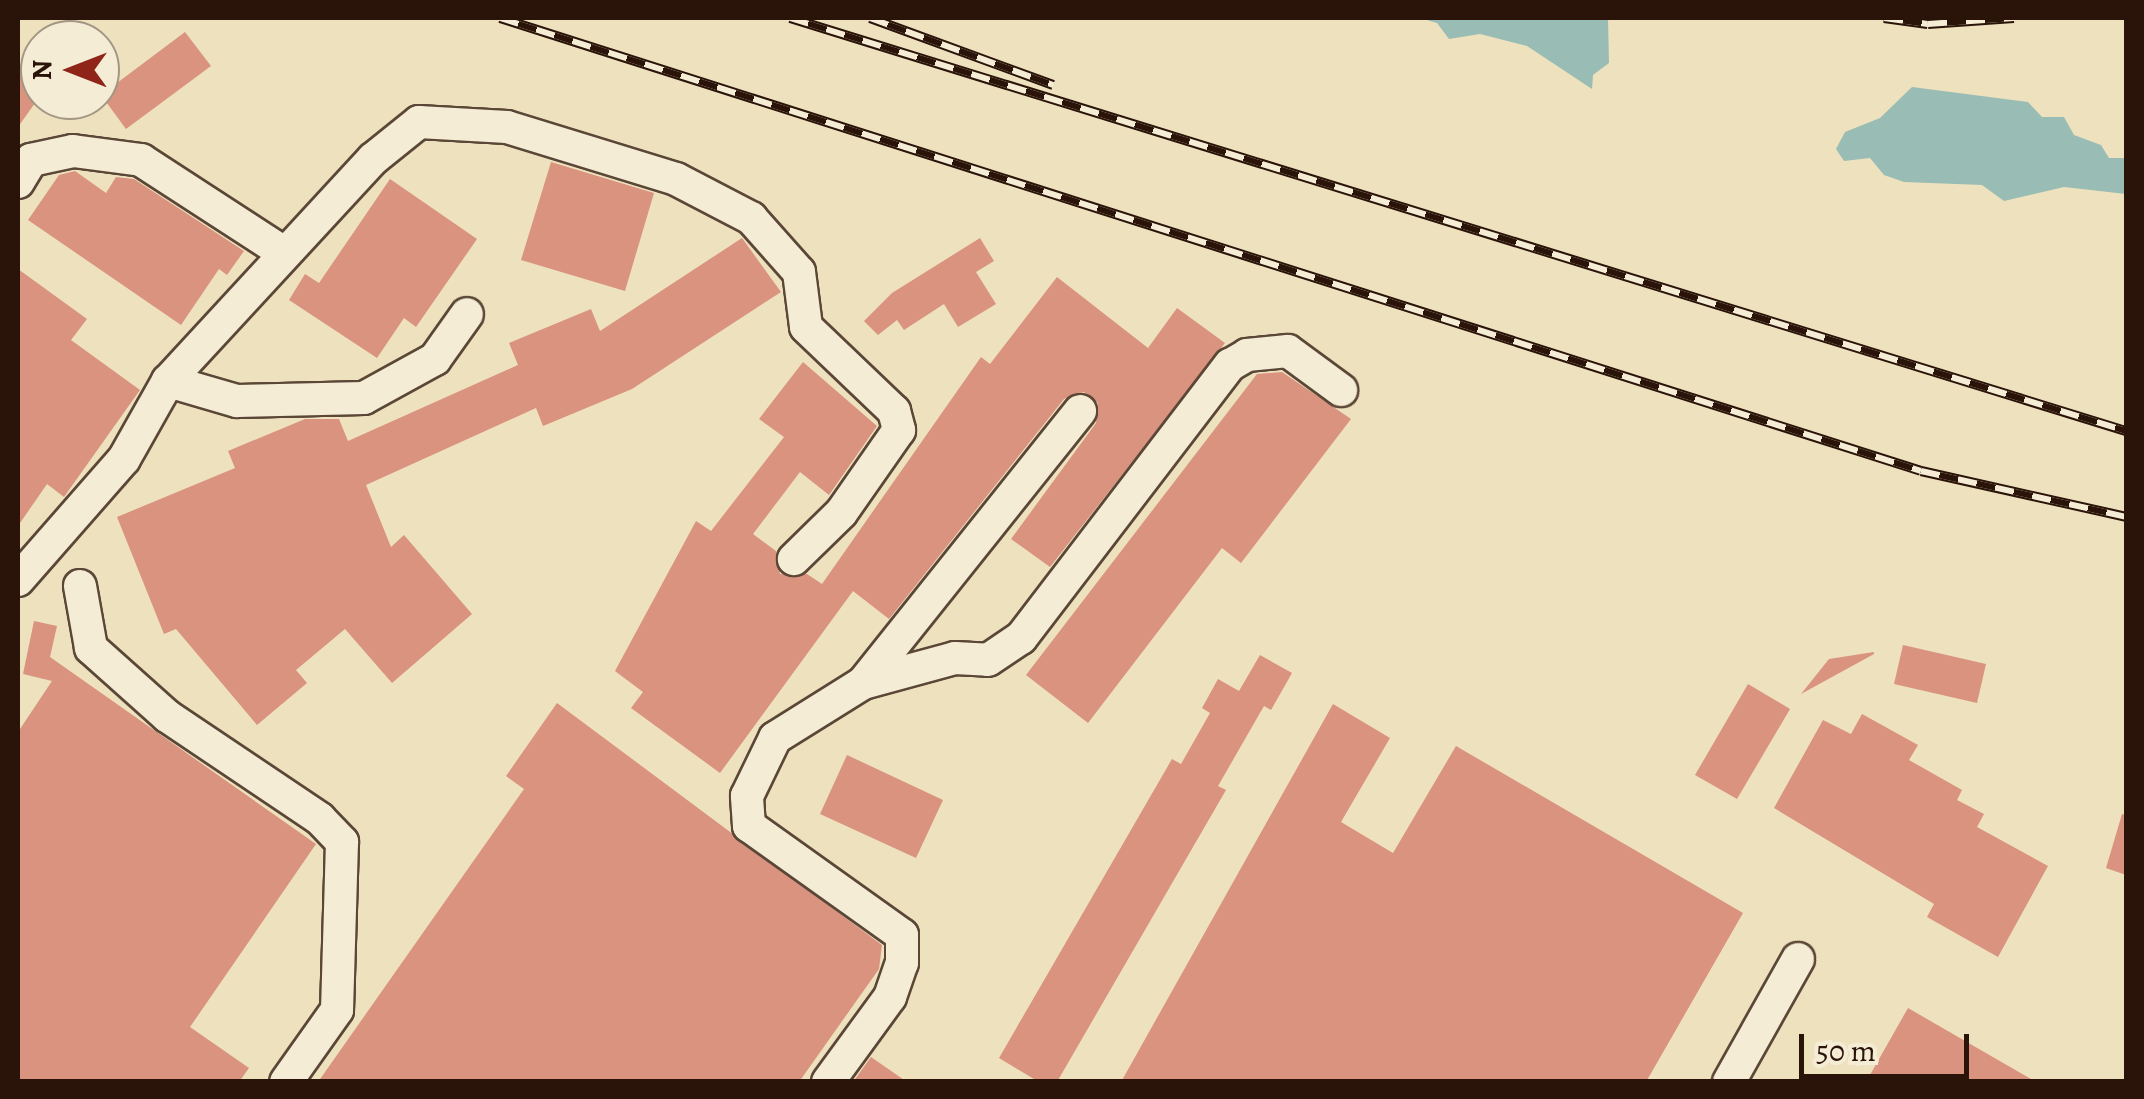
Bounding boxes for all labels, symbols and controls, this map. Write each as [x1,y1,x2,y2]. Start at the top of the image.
north arrow [20,20,120,120]
text: N [23,60,61,80]
scale bar [1804,1014,1974,1076]
text: 50 m [1816,1031,1876,1071]

